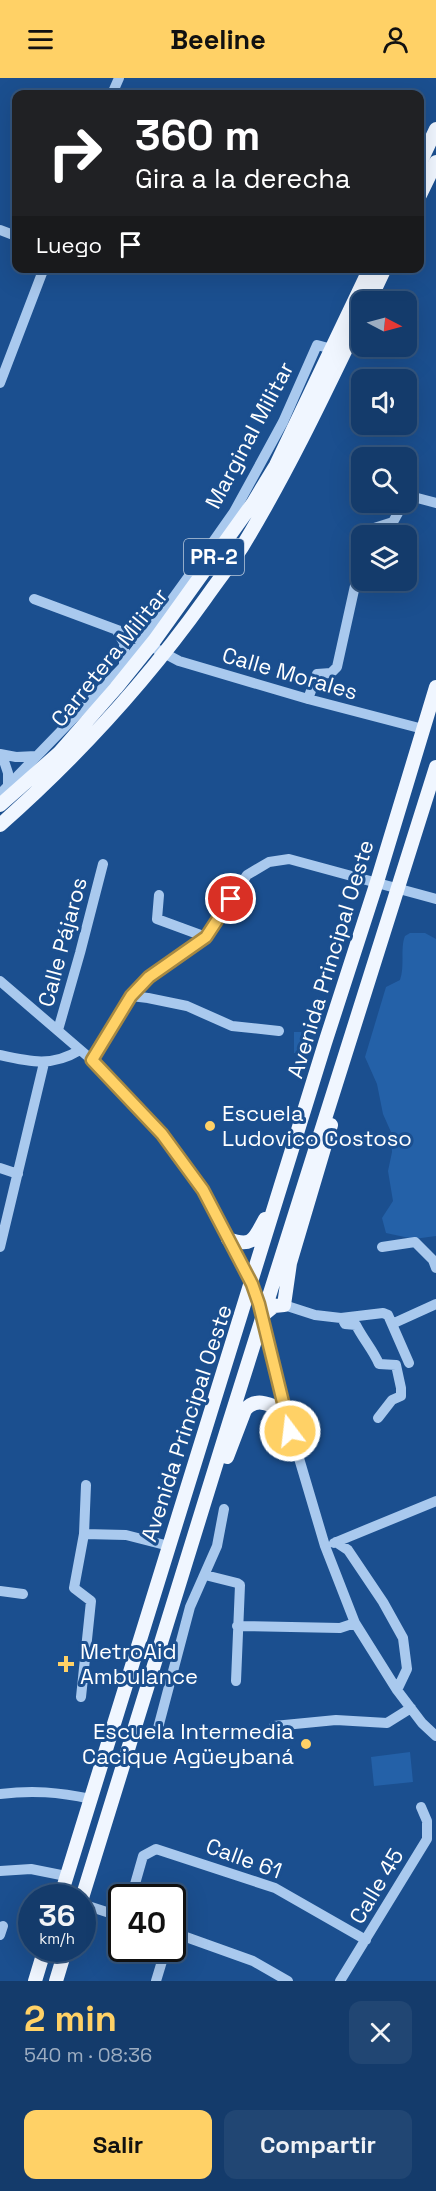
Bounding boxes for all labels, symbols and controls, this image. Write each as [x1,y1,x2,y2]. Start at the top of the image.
text: Beeline [170,22,266,57]
icon: menu [24,23,57,56]
icon: person [379,23,412,56]
text: 360 m [135,109,260,162]
icon: right [36,114,114,192]
text: Gira a la derecha [135,161,350,196]
icon: arrive [114,228,147,261]
text: Luego [36,231,102,259]
north arrow [351,291,417,357]
map controls [351,291,417,591]
street label: Marginal Militar [198,357,300,513]
button: sound [351,369,417,435]
button: search [351,447,417,513]
button: layers [351,525,417,591]
road number: PR-2 [184,539,244,575]
street label: Carretera Militar [44,582,174,732]
street label: Calle Morales [219,640,361,706]
street label: Avenida Principal Oeste [280,836,380,1082]
pin [205,873,256,924]
street label: Calle Pájaros [31,874,93,1010]
icon: arrive [214,882,247,915]
place label: Escuela Ludovico Costoso [222,1099,412,1152]
marker: Escuela Ludovico Costoso [203,1119,217,1133]
street label: Avenida Principal Oeste [134,1301,238,1545]
position arrow [258,1399,322,1463]
place label: MetroAid Ambulance [80,1637,198,1690]
marker: MetroAid Ambulance [57,1655,75,1673]
place label: Escuela Intermedia Cacique Agüeybaná [82,1717,294,1770]
marker: Escuela Intermedia Cacique Agüeybaná [299,1737,313,1751]
street label: Calle 61 [202,1831,286,1885]
street label: Calle 45 [343,1843,409,1929]
speed limit sign: 40 [108,1884,186,1962]
text: 36 [39,1896,75,1935]
text: km/h [39,1929,75,1948]
text: 2 min [24,1996,117,2042]
button: close [349,2001,412,2064]
text: 540 m · 08:36 [24,2042,152,2068]
button: Salir [24,2110,212,2179]
button: Compartir [224,2110,412,2179]

